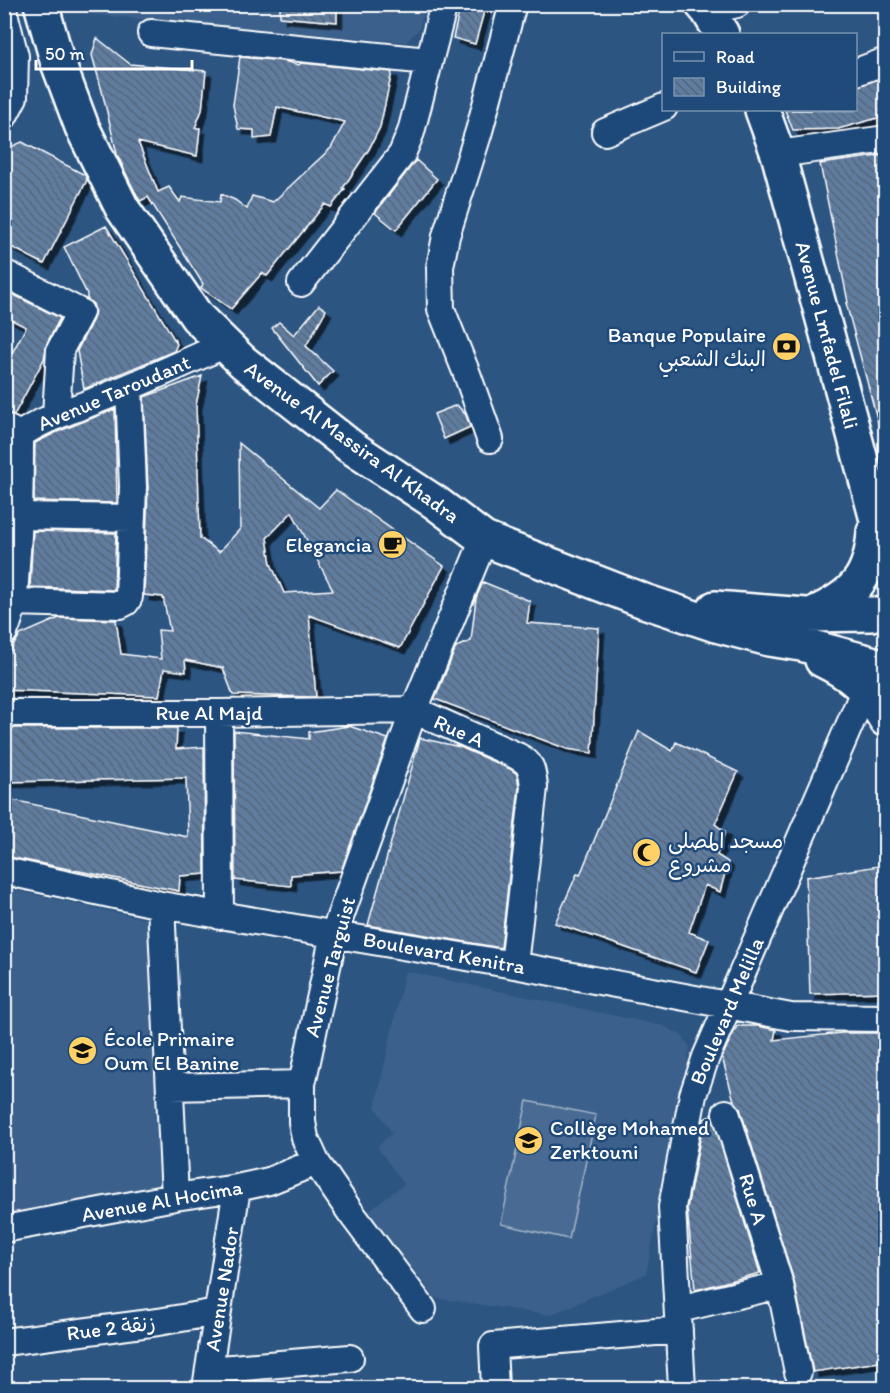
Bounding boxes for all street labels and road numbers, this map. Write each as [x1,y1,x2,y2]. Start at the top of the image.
street label: Avenue Lmfadel Filali [790,238,865,431]
street label: Avenue Taroudant [34,349,194,436]
street label: Avenue Al Massira Al Khadra [240,355,465,528]
street label: Rue Al Majd [155,700,263,725]
street label: Rue A [430,708,489,753]
street label: Avenue Targuist [299,894,360,1040]
street label: Boulevard Kenitra [361,926,527,979]
street label: Boulevard Melilla [684,933,769,1088]
street label: Rue A [734,1170,773,1228]
street label: Avenue Al Hocima [80,1174,244,1227]
street label: Avenue Nador [199,1224,244,1353]
street label: Rue 2 زنقة [65,1310,157,1345]

